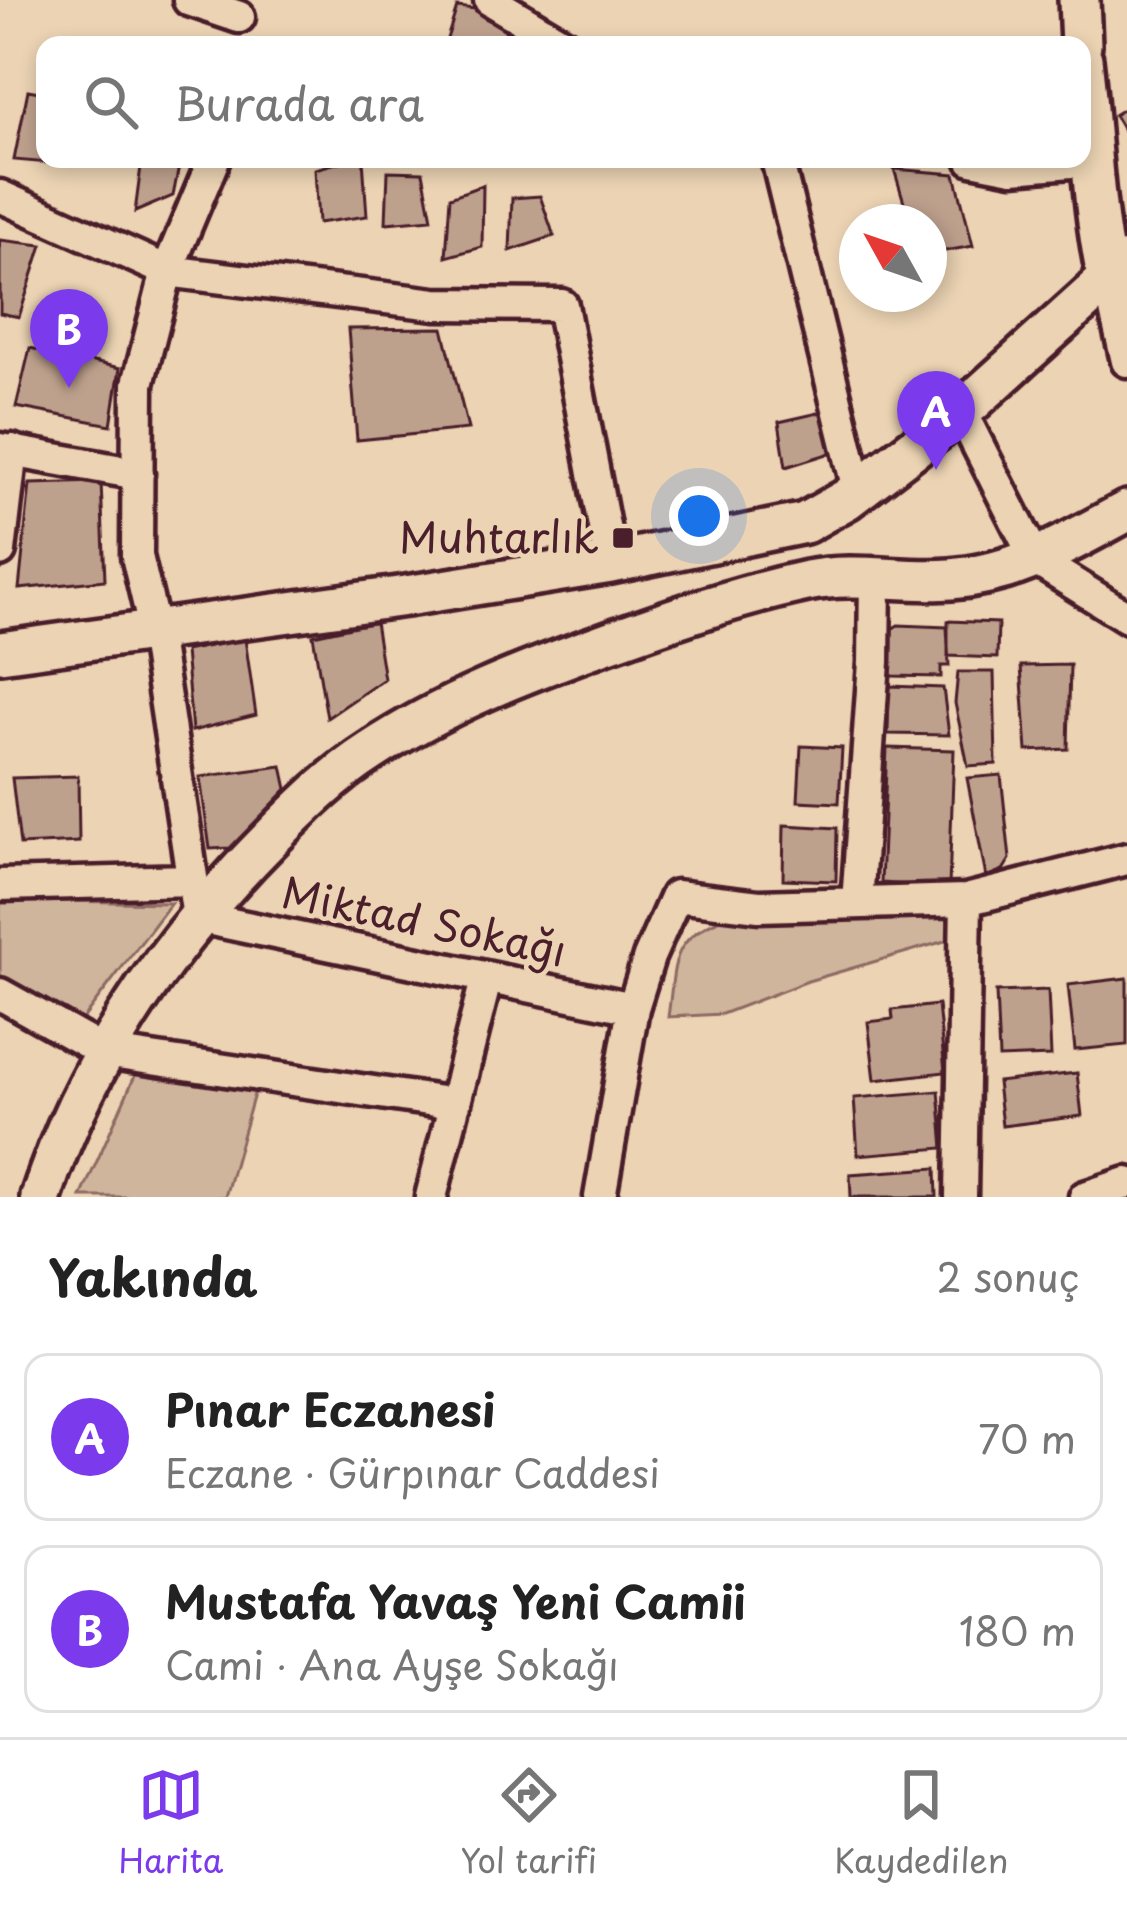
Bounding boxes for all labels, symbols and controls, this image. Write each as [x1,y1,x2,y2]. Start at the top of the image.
search box [36,36,1091,168]
text: Burada ara [174,68,424,136]
icon: search [78,69,144,135]
north arrow [839,204,947,312]
pin: B [30,289,108,388]
pin: A [897,371,975,470]
your location [669,486,729,546]
place label: Muhtarlık [399,504,599,567]
marker: Muhtarlık [610,525,636,551]
street label: Miktad Sokağı [277,859,572,980]
text: Yakında [48,1237,258,1314]
text: 2 sonuç [936,1246,1079,1305]
text: Pınar Eczanesi [165,1374,495,1442]
text: A [75,1408,105,1467]
text: 70 m [978,1408,1076,1467]
text: Eczane · Gürpınar Caddesi [165,1442,660,1501]
text: Mustafa Yavaş Yeni Camii [165,1566,746,1634]
text: B [77,1600,103,1659]
text: 180 m [959,1600,1076,1659]
text: Cami · Ana Ayşe Sokağı [165,1634,619,1693]
tab: Harita [119,1762,223,1884]
tab: Yol tarifi [460,1762,597,1884]
tab: Kaydedilen [834,1762,1008,1884]

